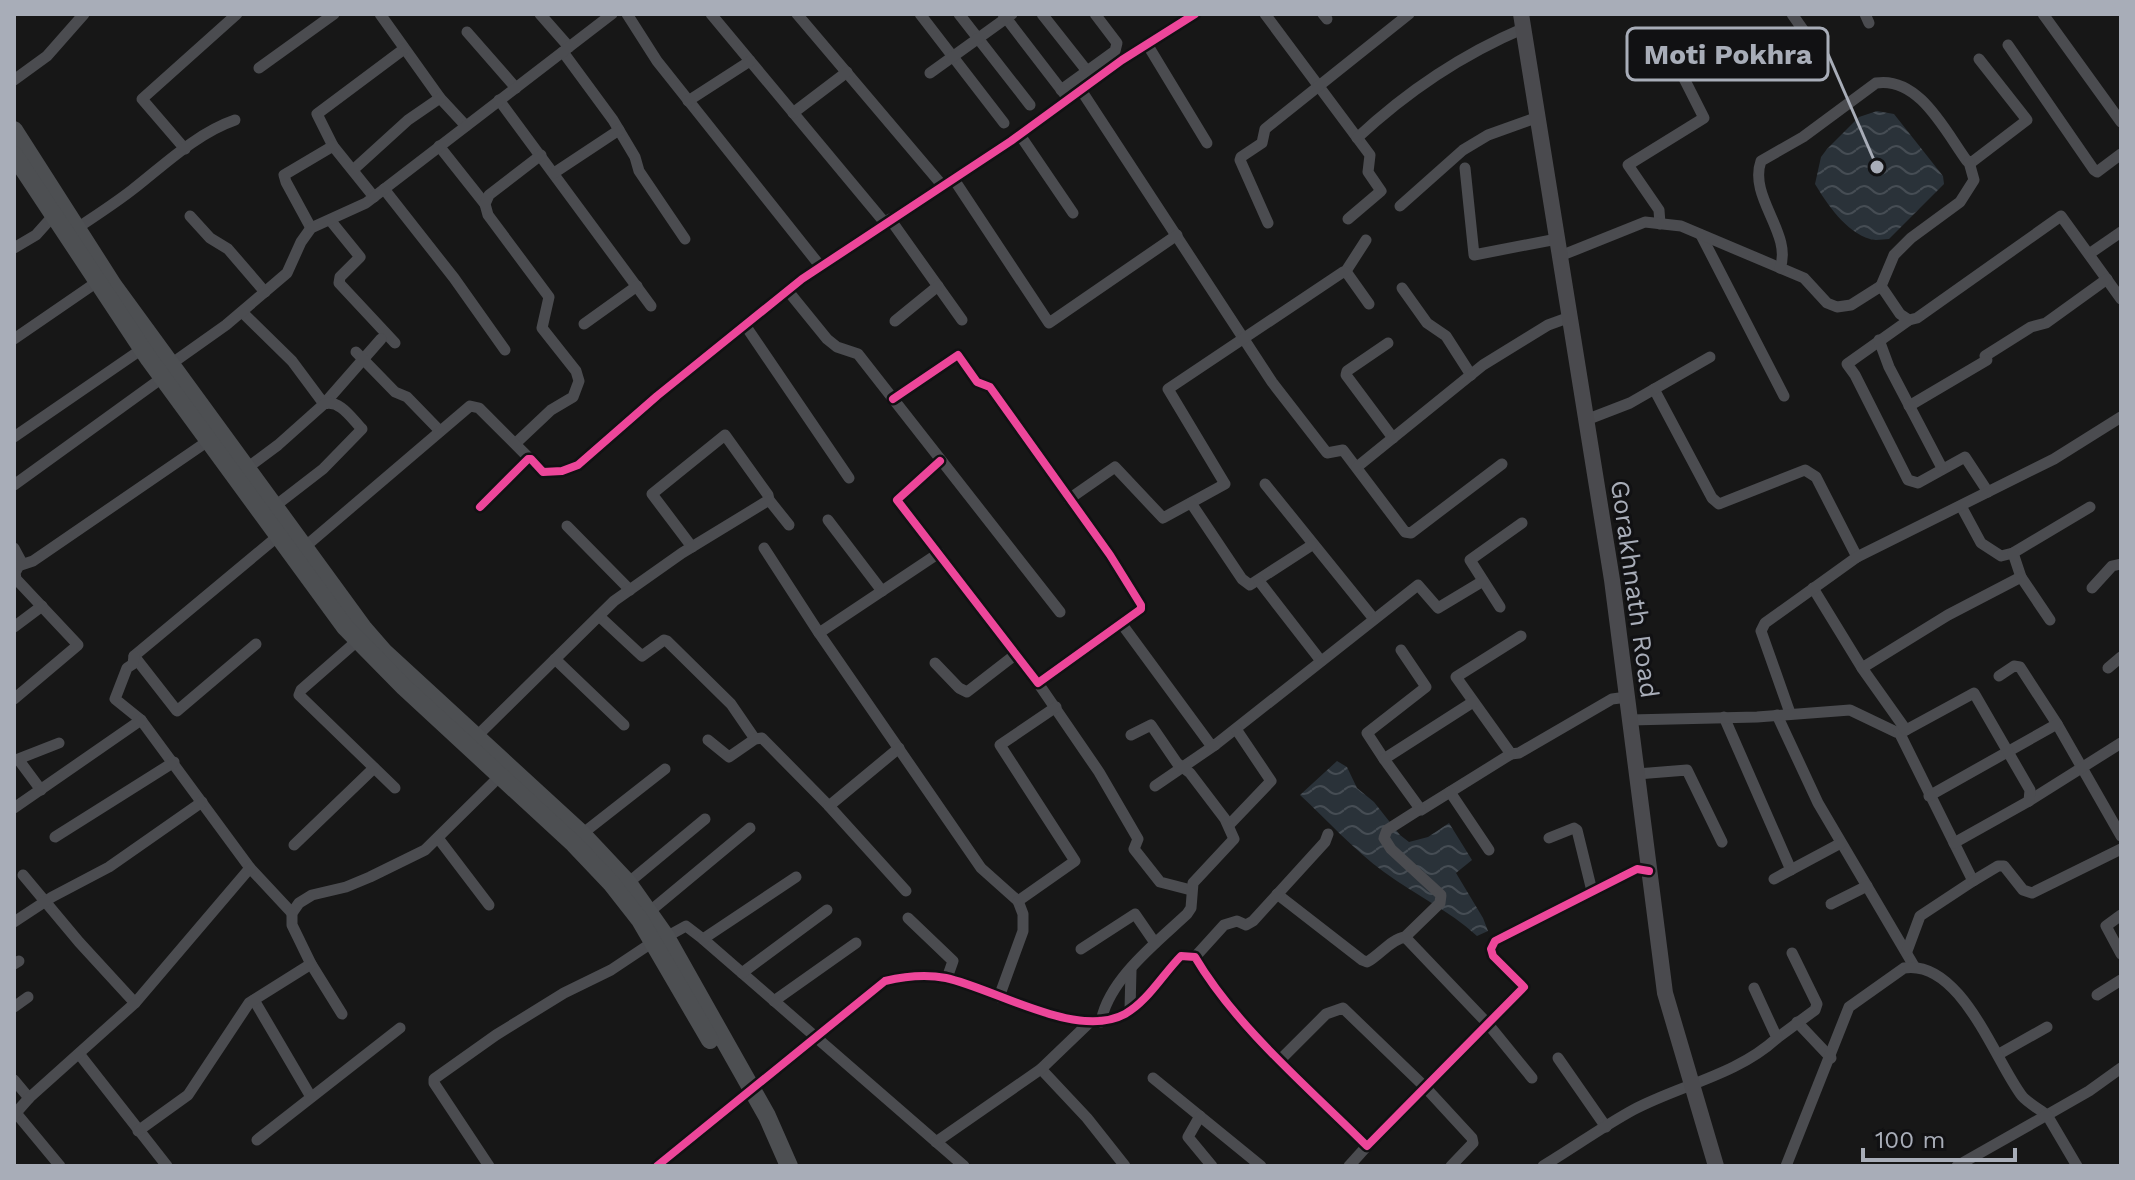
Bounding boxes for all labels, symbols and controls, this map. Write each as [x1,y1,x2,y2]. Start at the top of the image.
callout: Moti Pokhra [1627,28,1828,80]
text: Moti Pokhra [1644,38,1813,71]
street label: Gorakhnath Road [1605,478,1665,700]
scale bar [1863,1112,2015,1162]
text: 100 m [1875,1126,1945,1154]

